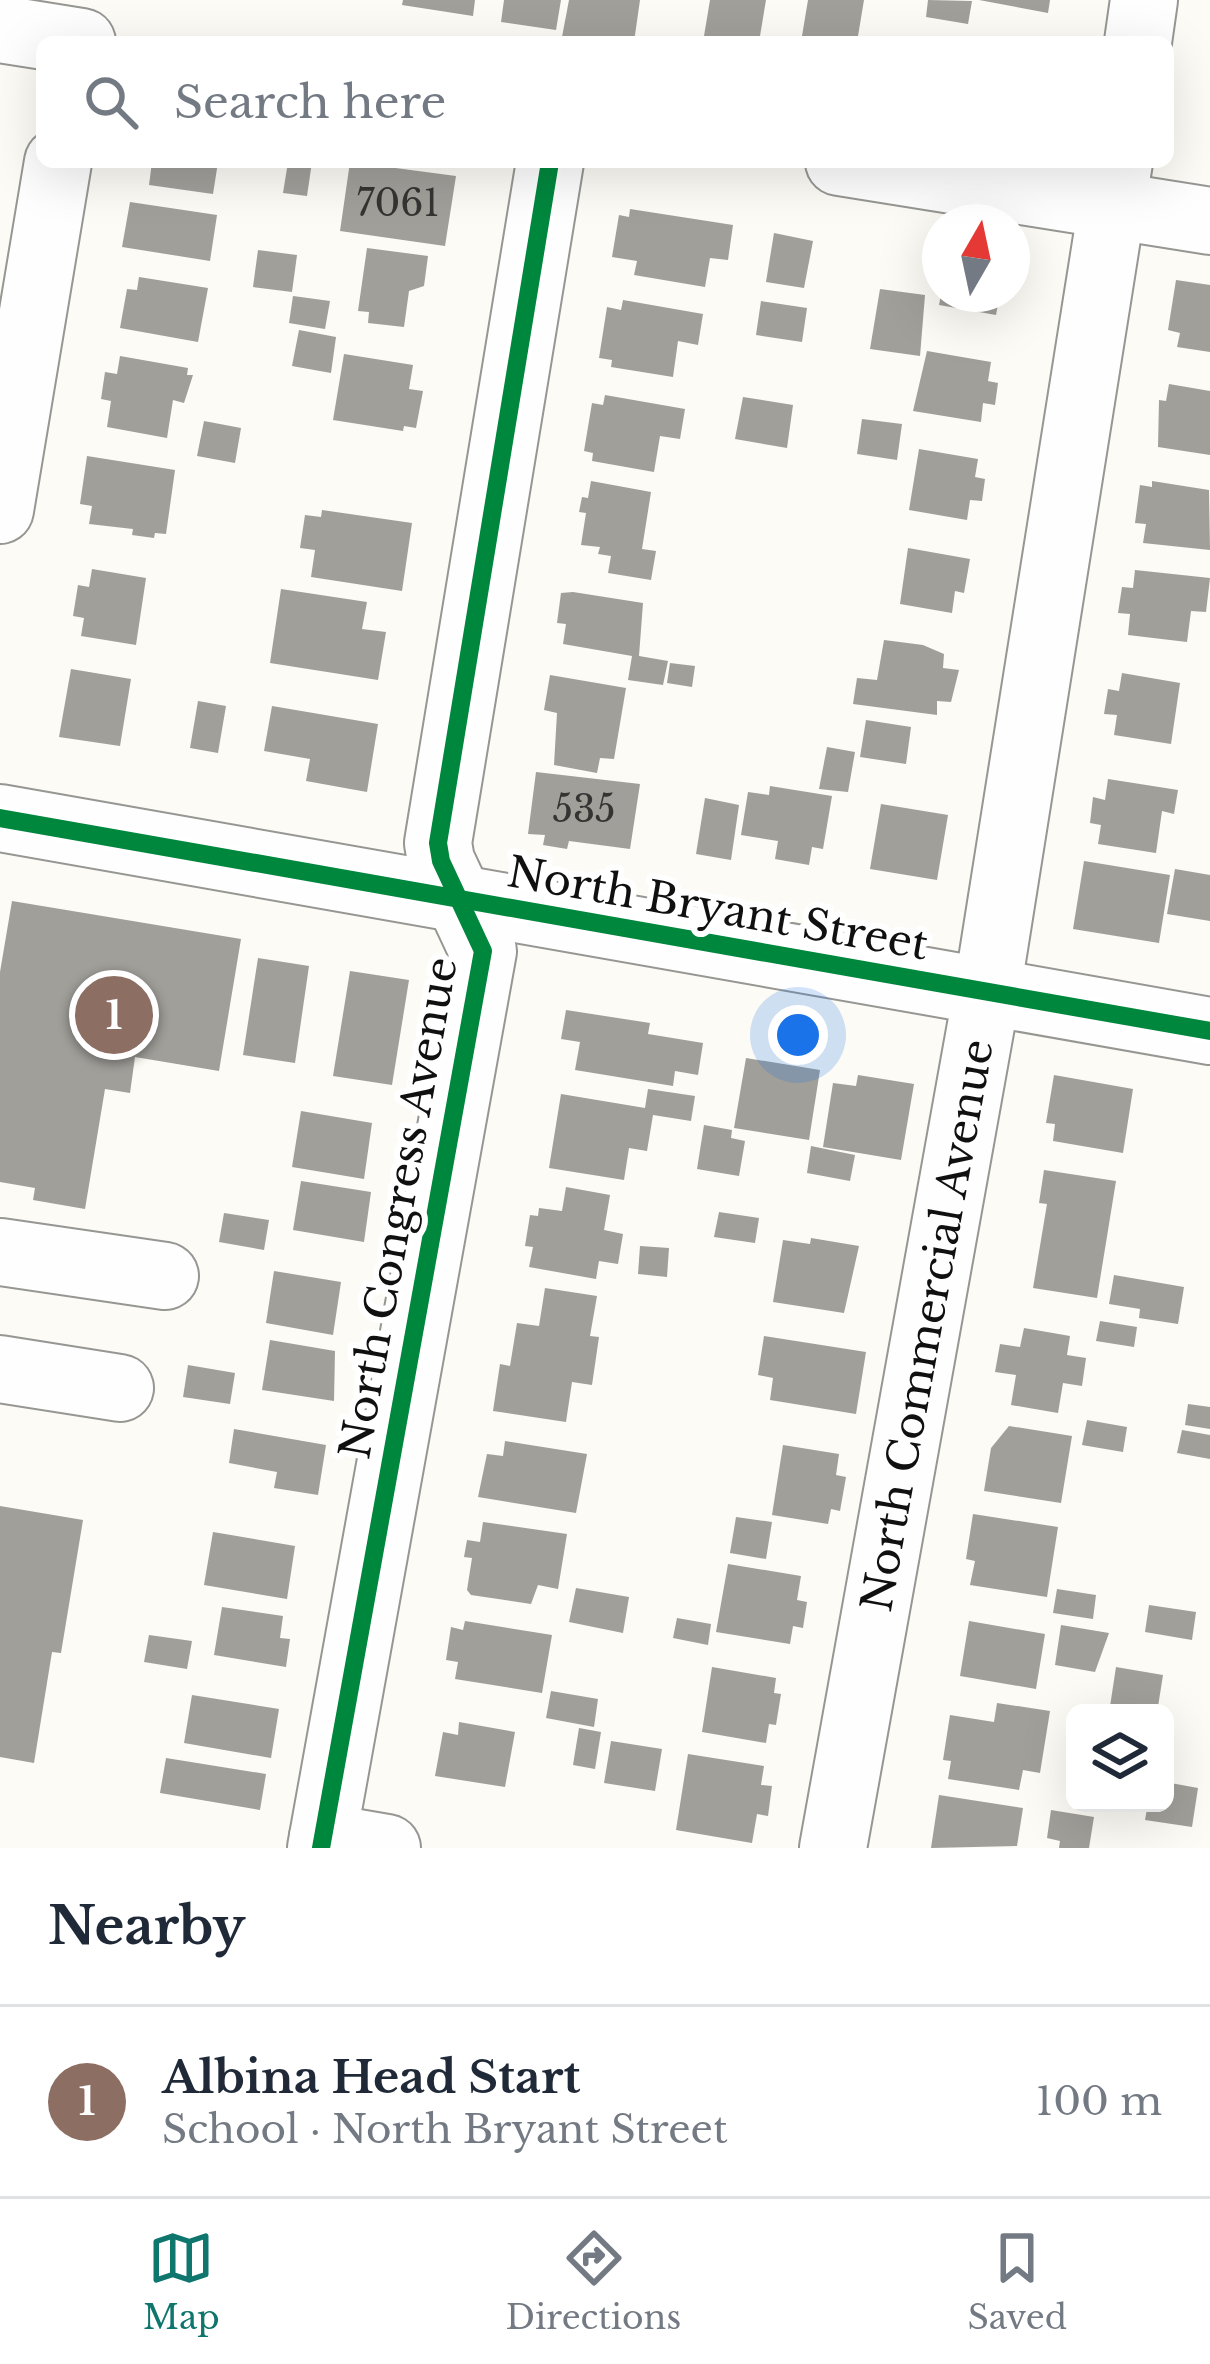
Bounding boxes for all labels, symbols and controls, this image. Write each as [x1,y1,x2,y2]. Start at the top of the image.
search box [36,36,1174,168]
icon: search [78,69,144,135]
text: Search here [174,74,446,130]
house number: 7061 [357,181,439,226]
north arrow [922,204,1030,312]
house number: 535 [552,787,616,832]
street label: North Bryant Street [504,845,932,971]
street label: North Congress Avenue [328,953,468,1463]
pin: 1 [75,970,153,1060]
your location [768,1005,828,1065]
street label: North Commercial Avenue [850,1035,1004,1615]
map controls [1066,1704,1174,1812]
button: layers [1066,1704,1174,1812]
text: Nearby [48,1895,245,1958]
text: Albina Head Start [162,2049,581,2105]
text: 1 [78,2077,96,2126]
text: 100 m [1036,2077,1162,2126]
text: School · North Bryant Street [162,2105,728,2154]
tab: Map [143,2225,220,2338]
tab: Directions [506,2225,681,2338]
tab: Saved [967,2225,1067,2338]

